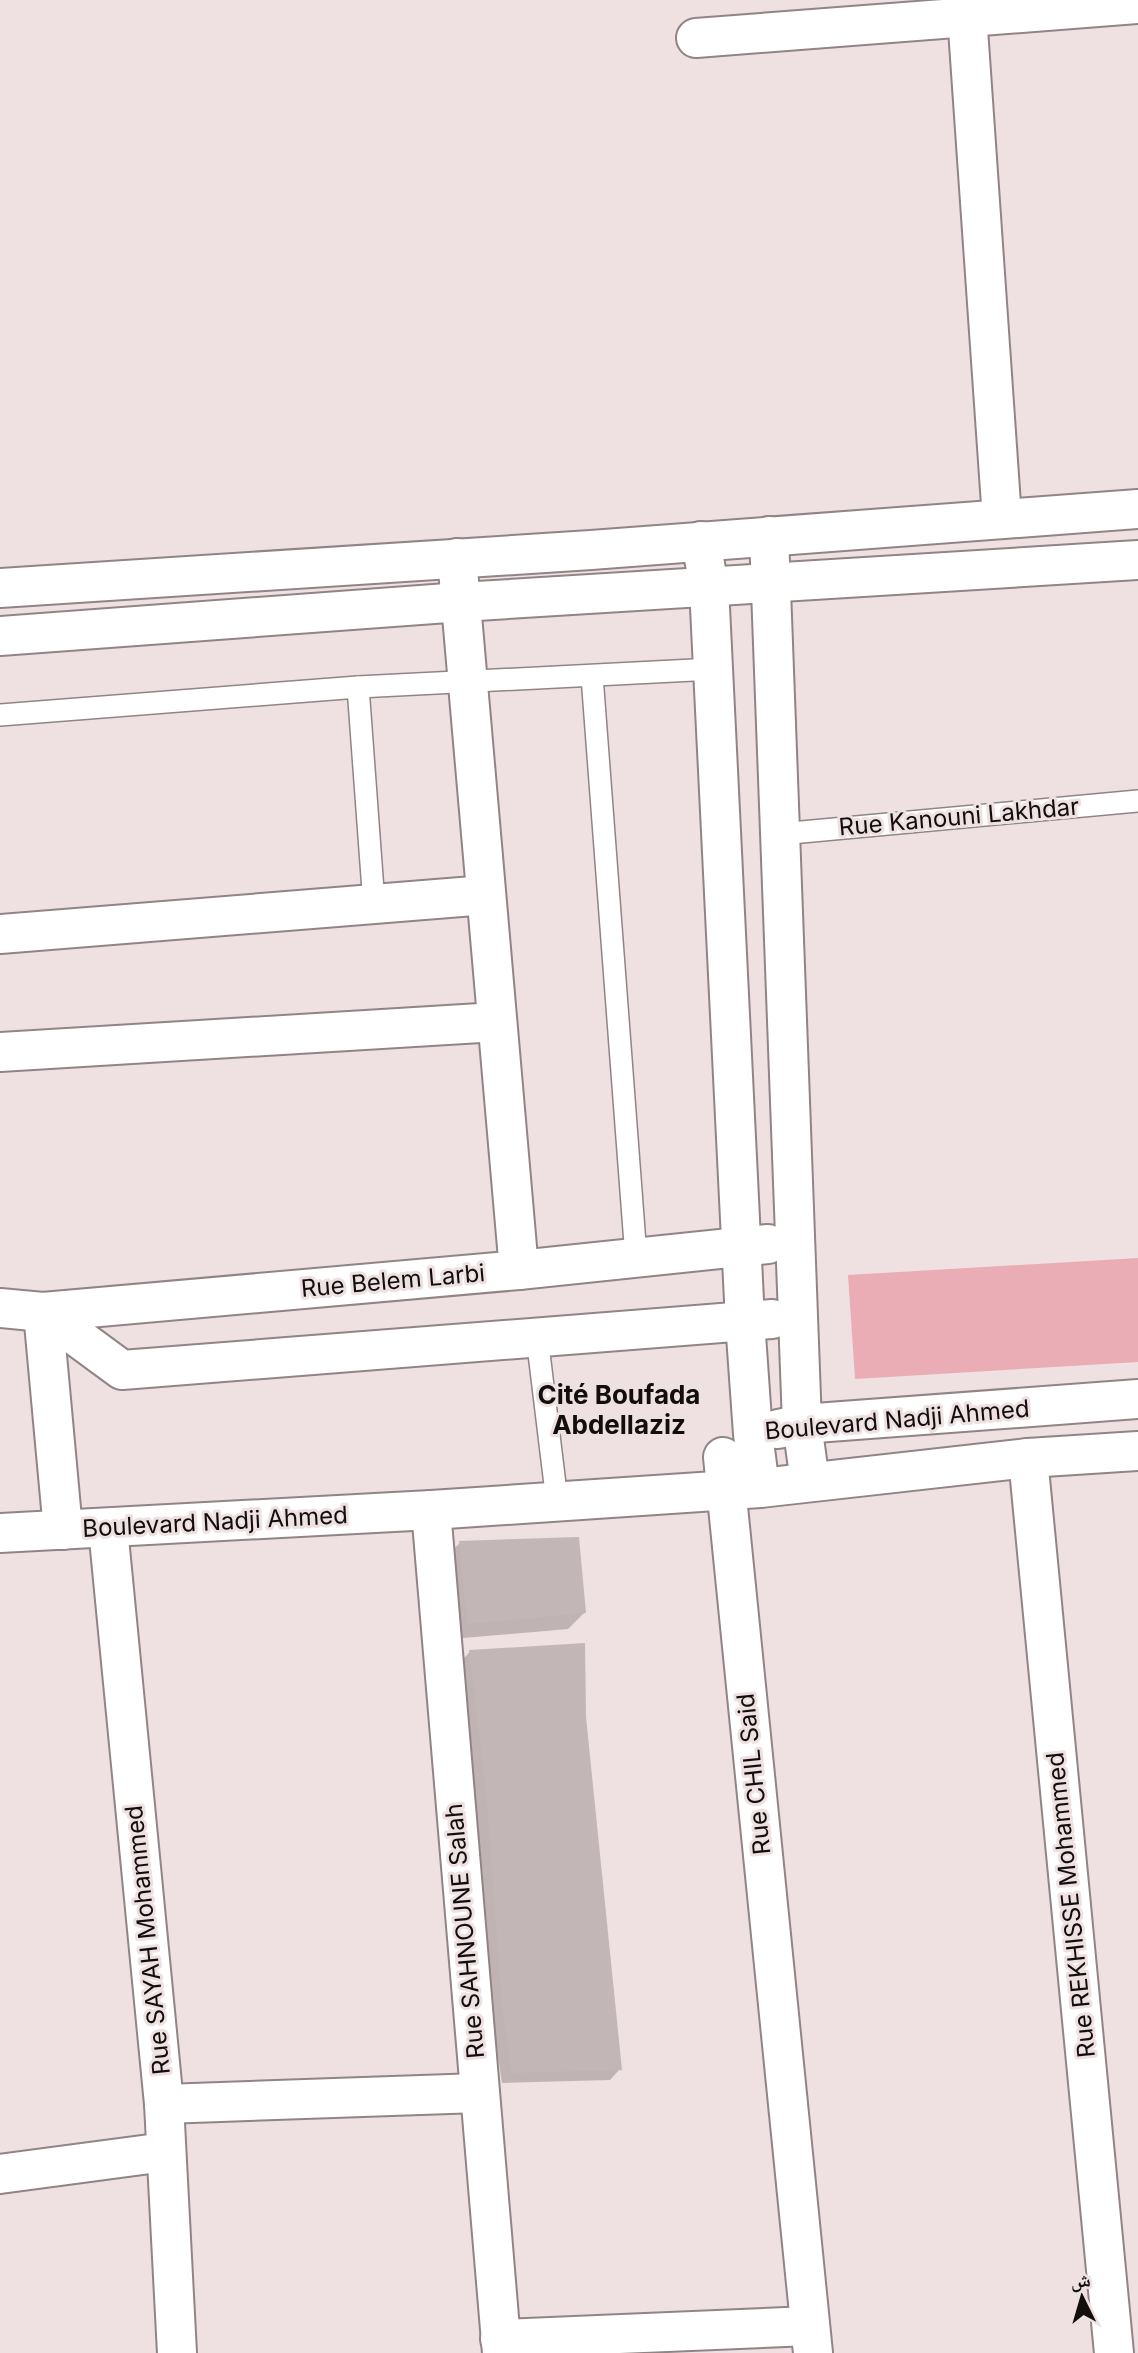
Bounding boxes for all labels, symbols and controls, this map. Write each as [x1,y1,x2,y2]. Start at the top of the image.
street label: Rue Kanouni Lakhdar [838,792,1080,841]
street label: Rue Belem Larbi [300,1258,486,1303]
district label: Cité Boufada Abdellaziz [538,1379,700,1440]
street label: Boulevard Nadji Ahmed [763,1393,1031,1446]
street label: Boulevard Nadji Ahmed [82,1500,348,1543]
street label: Rue CHIL Said [731,1692,776,1856]
street label: Rue REKHISSE Mohammed [1040,1751,1101,2059]
street label: Rue SAHNOUNE Salah [439,1802,490,2060]
street label: Rue SAYAH Mohammed [119,1804,176,2076]
north arrow [1047,2262,1117,2332]
text: ش [1070,2268,1092,2293]

